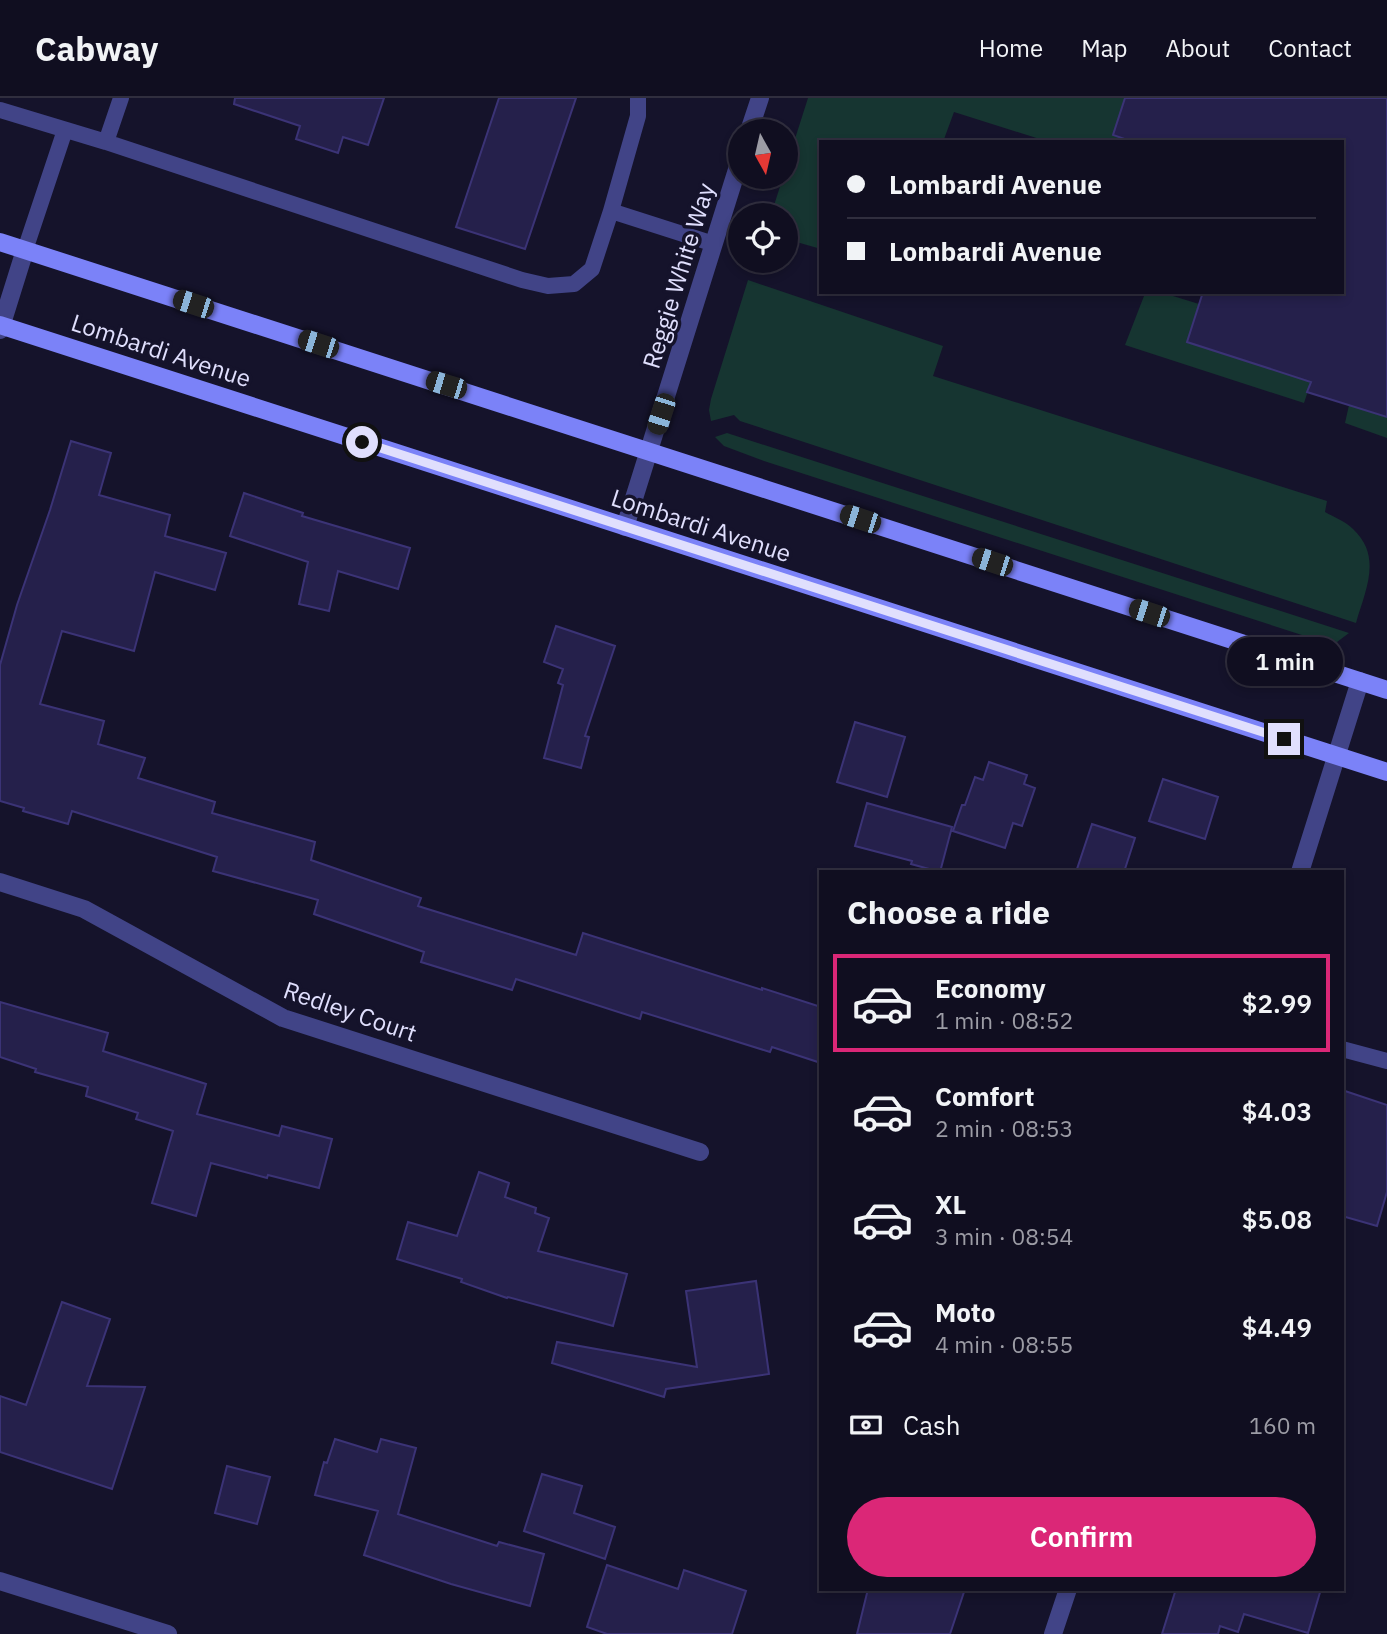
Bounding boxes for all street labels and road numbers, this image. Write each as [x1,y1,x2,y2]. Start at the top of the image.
street label: Reggie White Way [635,179,721,372]
street label: Lombardi Avenue [67,306,255,394]
street label: Lombardi Avenue [607,481,795,569]
street label: Redley Court [280,973,421,1049]

